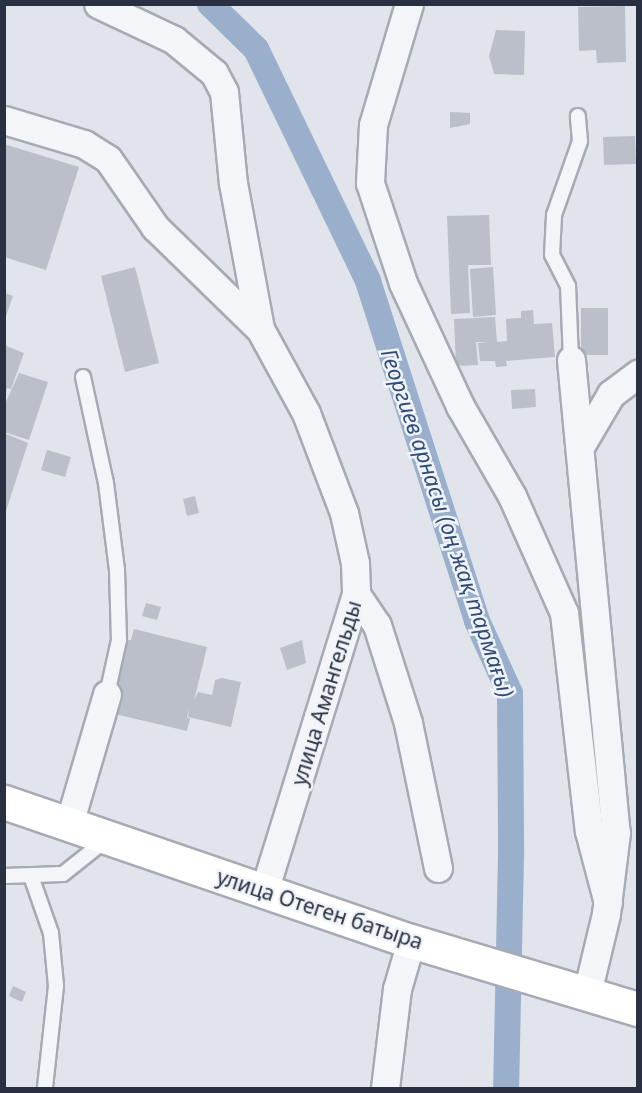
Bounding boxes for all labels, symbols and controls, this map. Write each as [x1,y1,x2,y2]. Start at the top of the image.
water label: Георгиев арнасы (оң жақ тармағы) [376,345,520,701]
street label: улица Амангельды [286,597,366,789]
street label: улица Отеген батыра [214,864,426,954]

